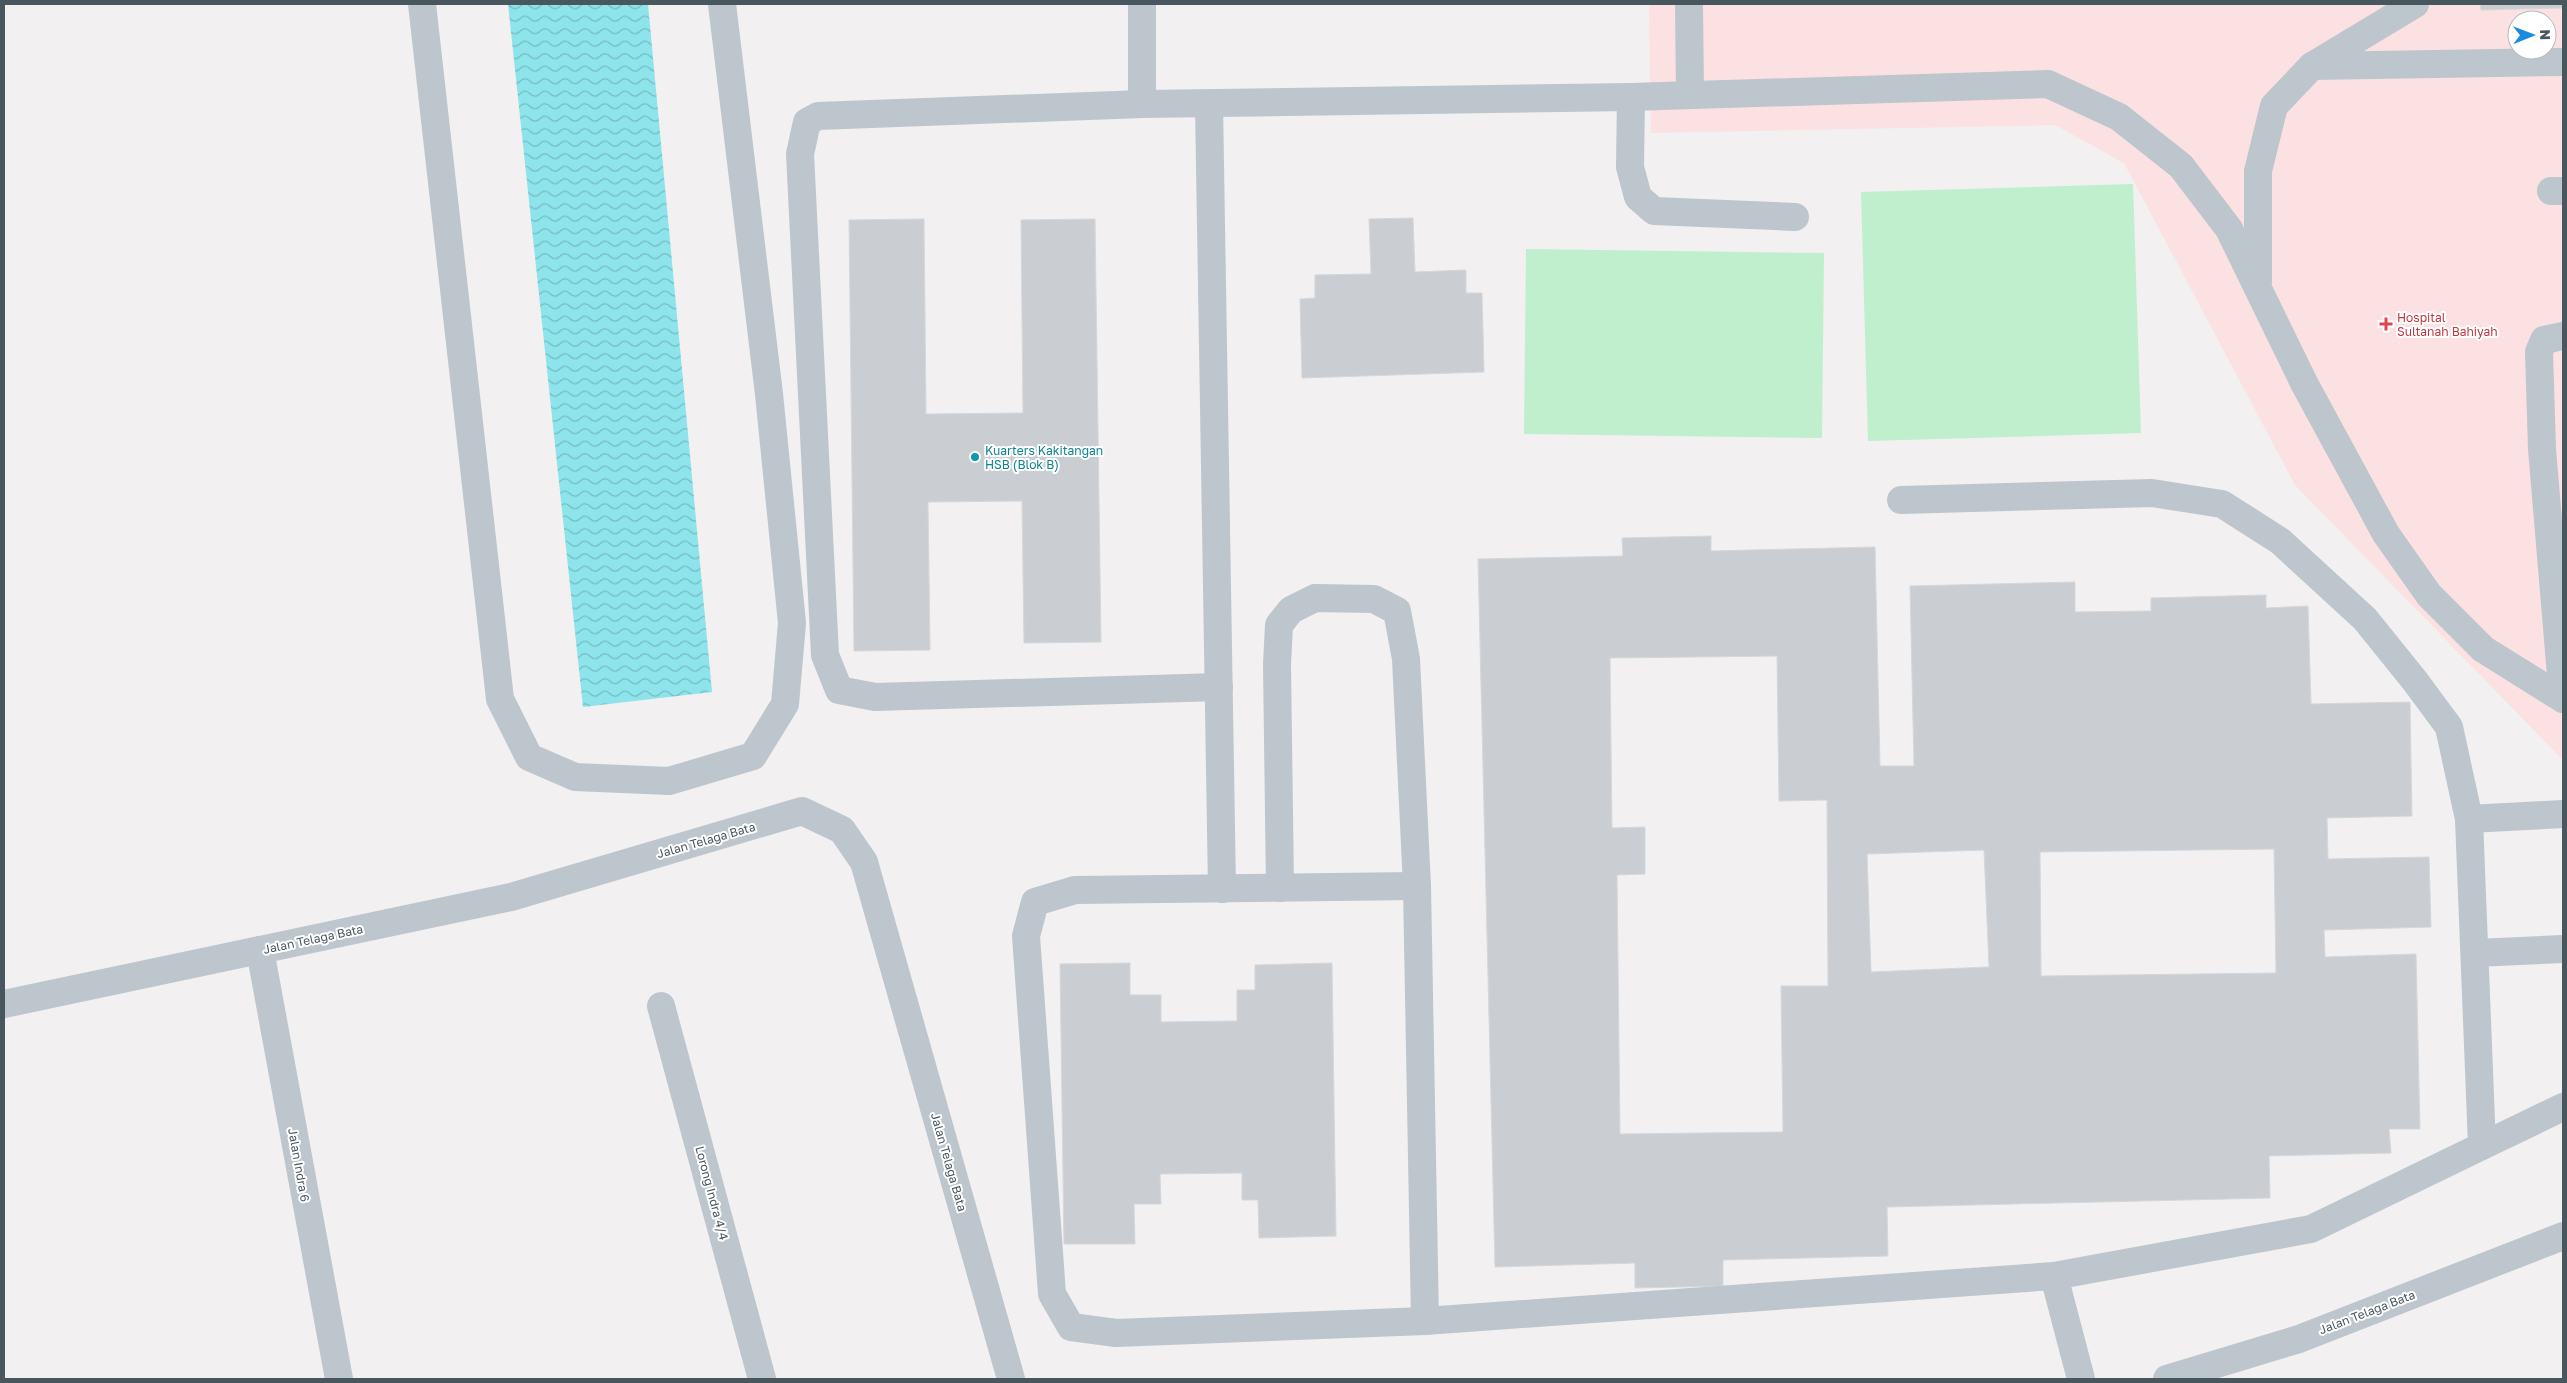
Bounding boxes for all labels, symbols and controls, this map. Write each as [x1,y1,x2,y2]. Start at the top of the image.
north arrow [2507,10,2557,60]
text: N [2537,29,2554,40]
place label: Hospital Sultanah Bahiyah [2397,310,2498,339]
marker: Hospital Sultanah Bahiyah [2379,317,2393,331]
place label: Kuarters Kakitangan HSB (Blok B) [985,443,1103,472]
marker: Kuarters Kakitangan HSB (Blok B) [969,451,981,463]
street label: Jalan Telaga Bata [655,819,757,861]
street label: Jalan Telaga Bata [262,921,364,957]
street label: Jalan Telaga Bata [928,1111,970,1213]
street label: Jalan Indra 6 [285,1127,313,1203]
street label: Lorong Indra 4/4 [692,1144,732,1242]
street label: Jalan Telaga Bata [2317,1287,2417,1337]

